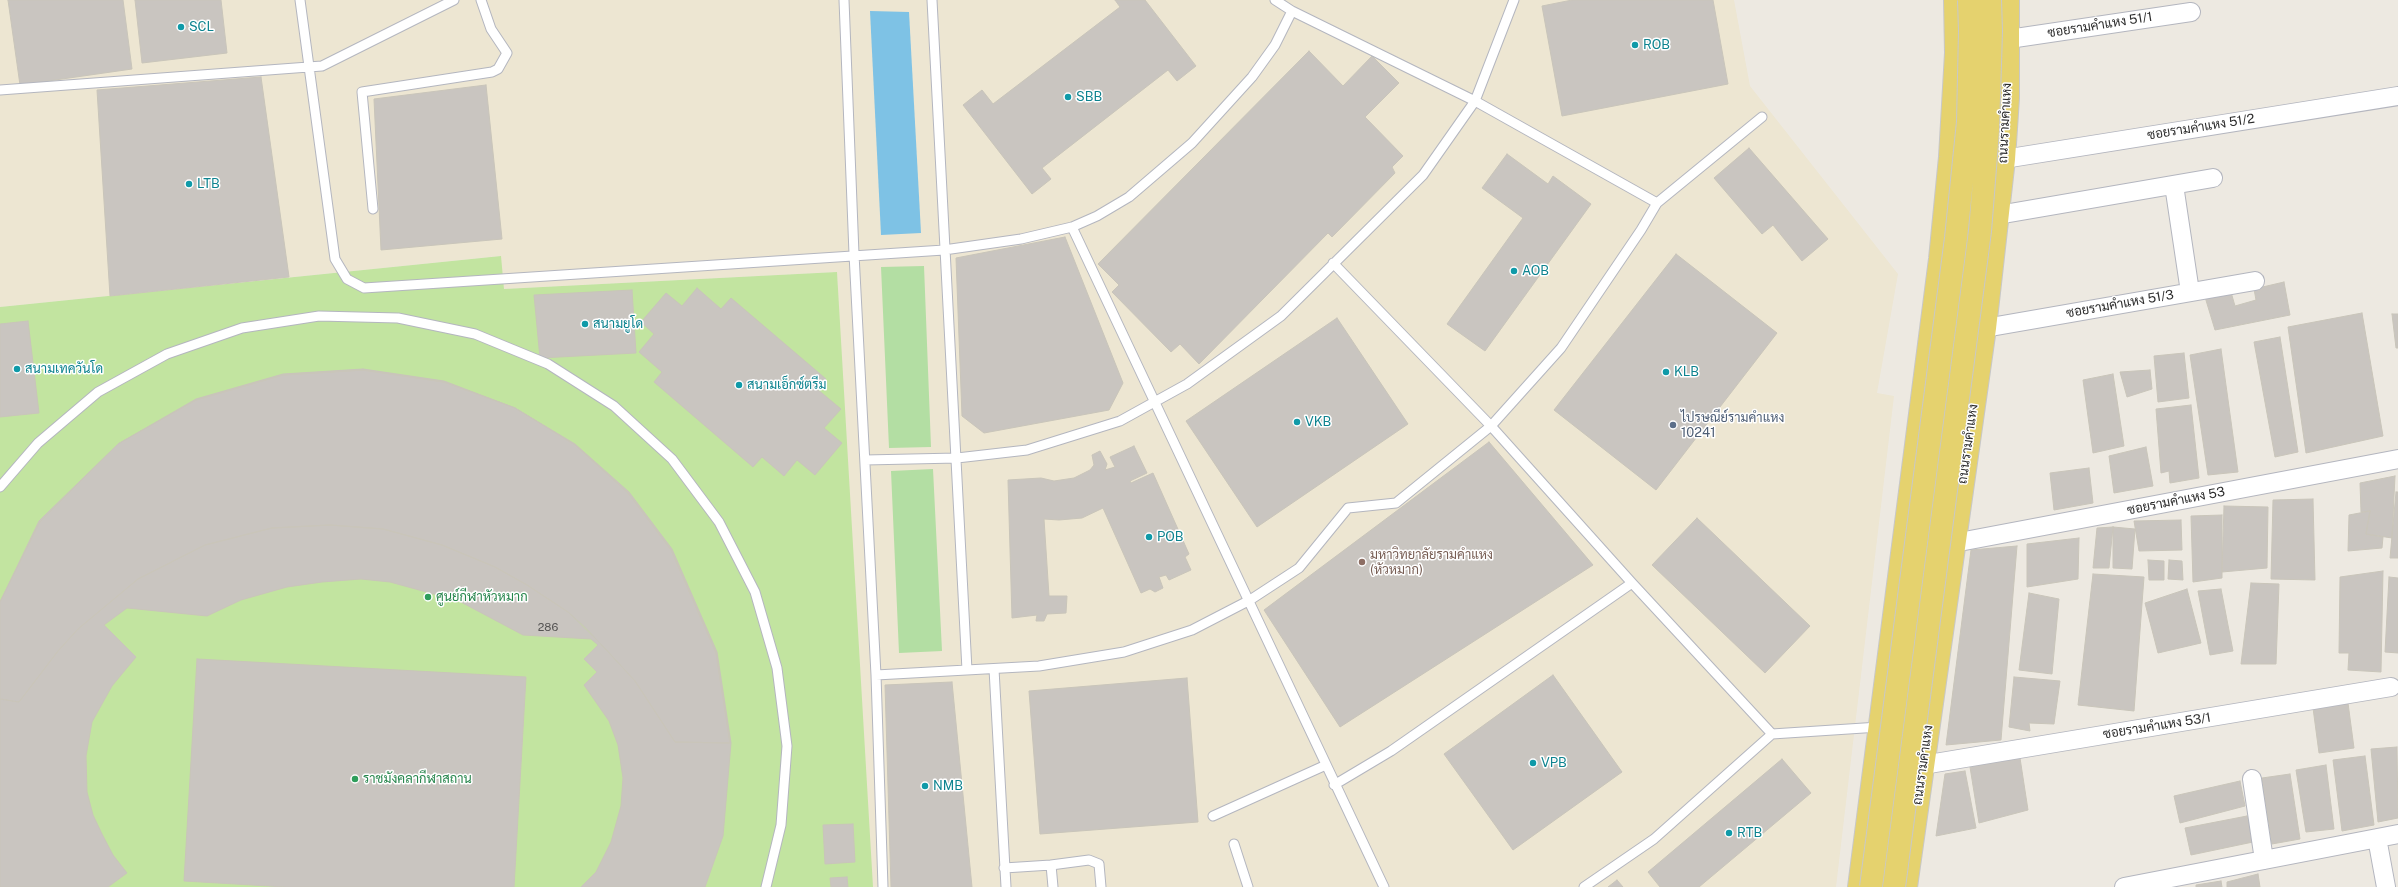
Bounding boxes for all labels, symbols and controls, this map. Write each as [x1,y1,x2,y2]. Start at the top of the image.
street label: ซอยรามคำแหง 51/1 [2046,9,2154,41]
place label: SCL [189,19,214,35]
marker: SCL [176,22,186,32]
place label: ROB [1643,37,1670,53]
marker: ROB [1630,40,1640,50]
street label: ถนนรามคำแหง [1995,82,2015,164]
place label: SBB [1076,89,1102,105]
marker: SBB [1063,92,1073,102]
street label: ซอยรามคำแหง 51/2 [2146,111,2256,143]
place label: LTB [197,176,220,192]
marker: LTB [184,179,194,189]
place label: AOB [1522,263,1549,279]
marker: AOB [1509,266,1519,276]
street label: ซอยรามคำแหง 51/3 [2065,287,2175,321]
place label: สนามยูโด [593,316,643,332]
marker: สนามยูโด [580,319,590,329]
place label: สนามเทควันโด [25,361,103,377]
marker: สนามเทควันโด [12,364,22,374]
place label: KLB [1674,364,1699,380]
marker: KLB [1661,367,1671,377]
place label: สนามเอ็กซ์ตรีม [747,377,826,393]
marker: สนามเอ็กซ์ตรีม [734,380,744,390]
street label: ถนนรามคำแหง [1955,403,1981,485]
place label: ไปรษณีย์รามคำแหง 10241 [1681,410,1784,441]
place label: VKB [1305,414,1331,430]
marker: VKB [1292,417,1302,427]
marker: ไปรษณีย์รามคำแหง 10241 [1668,420,1678,430]
street label: ซอยรามคำแหง 53 [2126,484,2226,518]
place label: POB [1157,529,1184,545]
marker: POB [1144,532,1154,542]
place label: มหาวิทยาลัยรามคำแหง (หัวหมาก) [1370,547,1493,578]
marker: มหาวิทยาลัยรามคำแหง (หัวหมาก) [1357,557,1367,567]
place label: ศูนย์กีฬาหัวหมาก [436,589,528,605]
marker: ศูนย์กีฬาหัวหมาก [423,592,433,602]
house number: 286 [538,621,558,635]
street label: ซอยรามคำแหง 53/1 [2102,710,2212,742]
street label: ถนนรามคำแหง [1910,724,1936,806]
place label: VPB [1541,755,1567,771]
marker: VPB [1528,758,1538,768]
place label: ราชมังคลากีฬาสถาน [363,771,472,787]
marker: ราชมังคลากีฬาสถาน [350,774,360,784]
place label: NMB [933,778,963,794]
marker: NMB [920,781,930,791]
place label: RTB [1737,825,1762,841]
marker: RTB [1724,828,1734,838]

